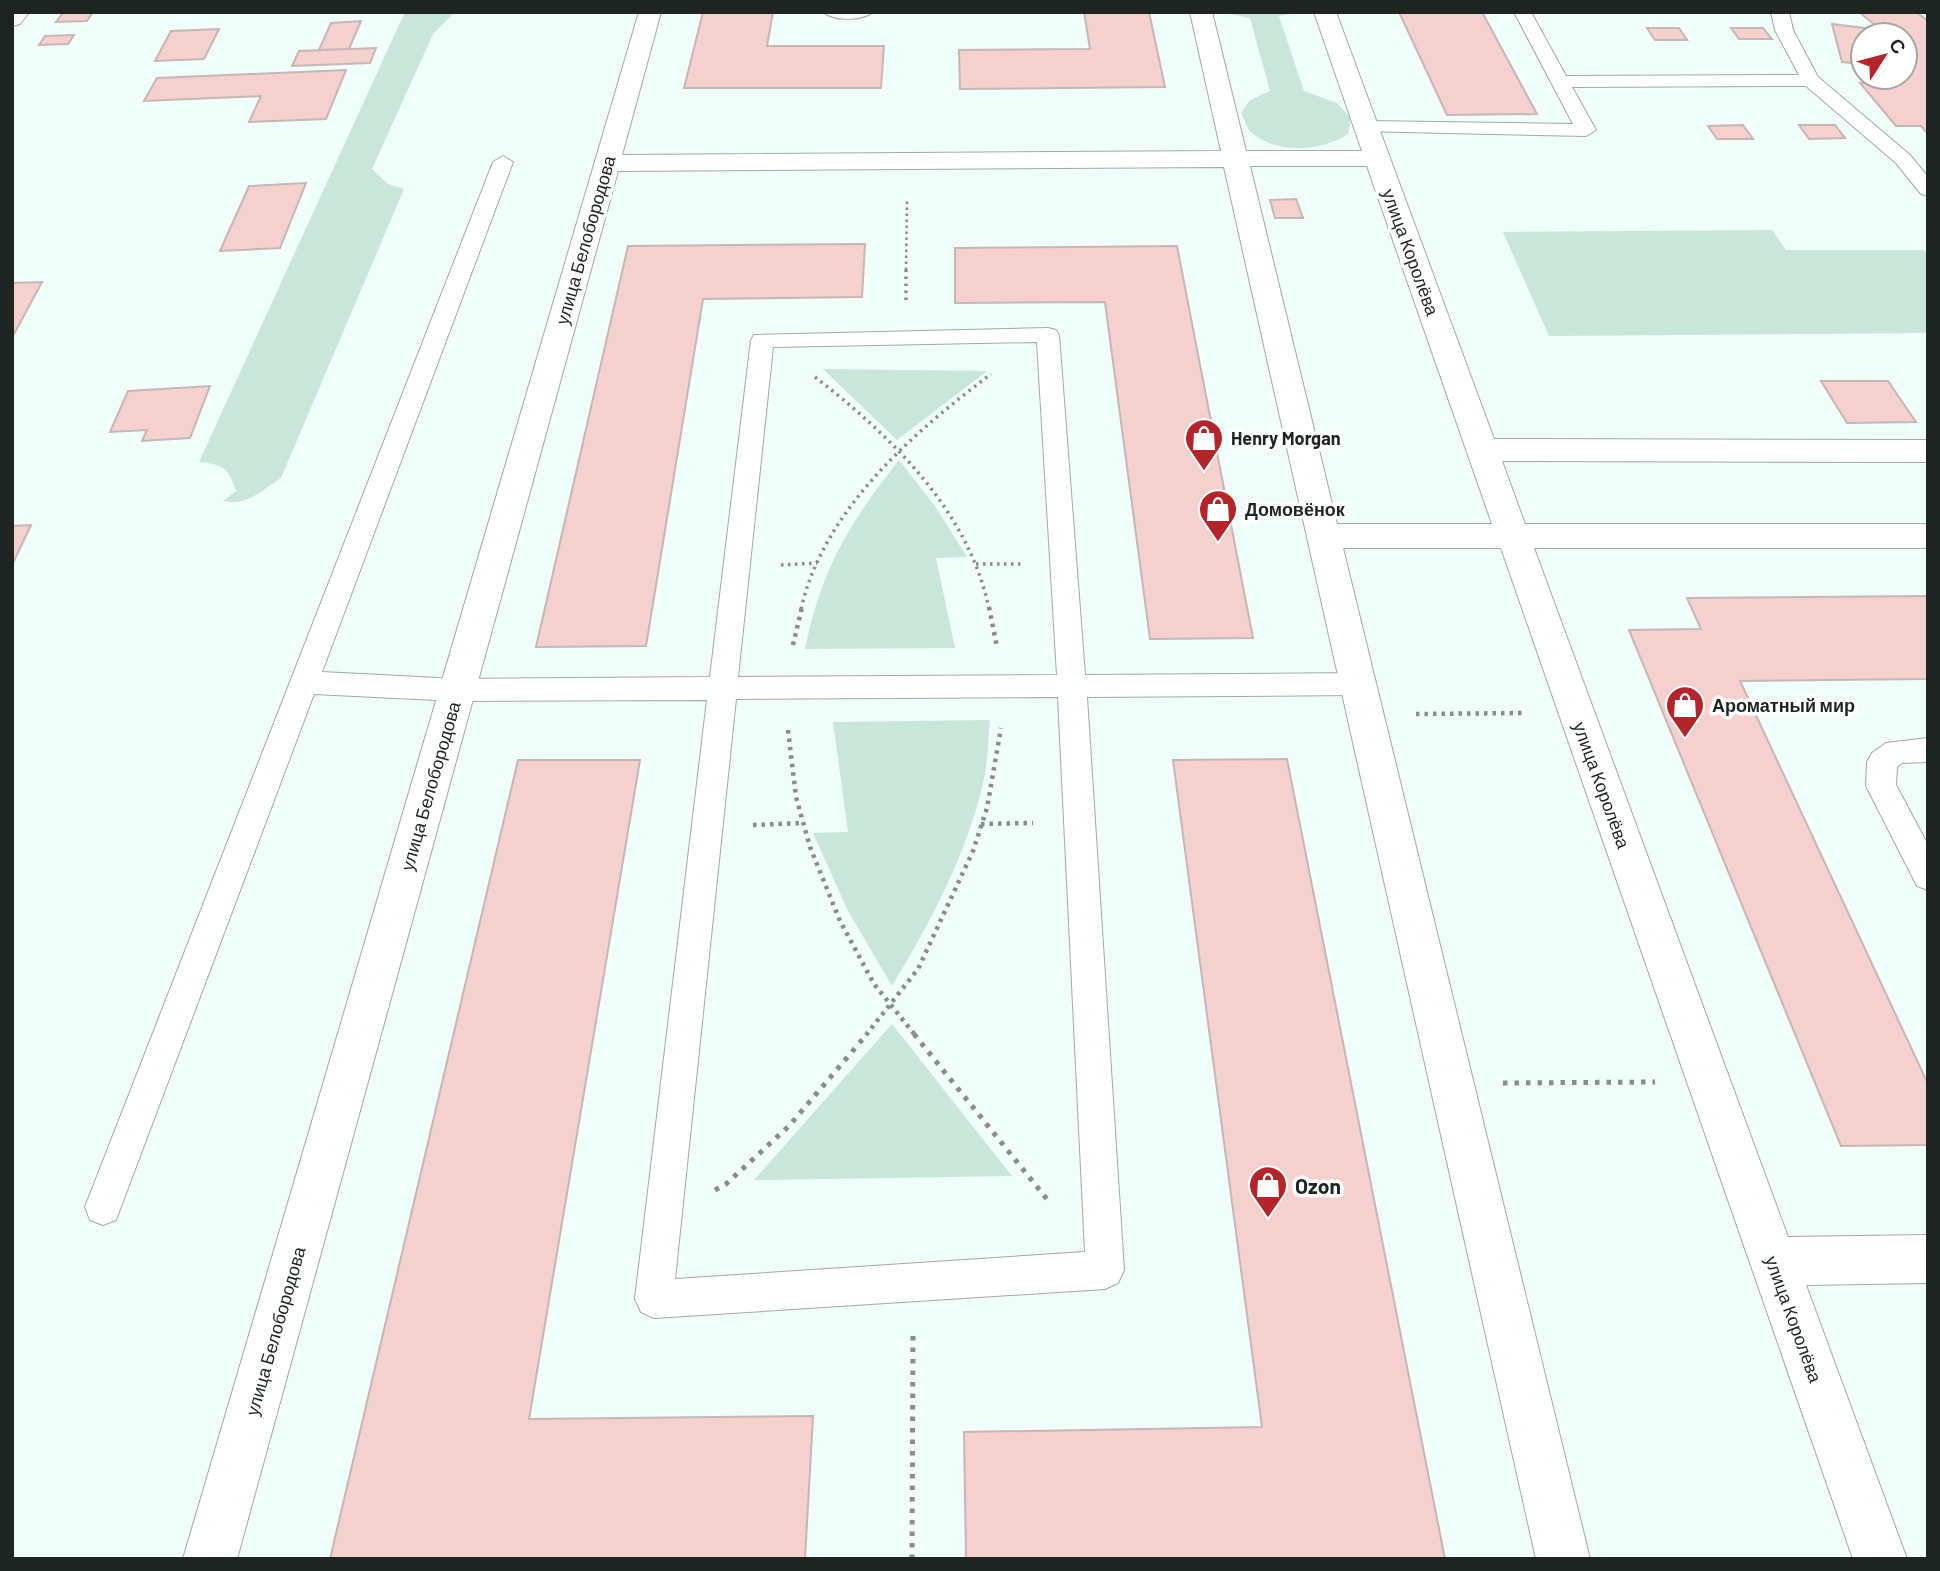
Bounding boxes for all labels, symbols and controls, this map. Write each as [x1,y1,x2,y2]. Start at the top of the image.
north arrow [1849,21,1919,91]
text: С [1885,33,1912,58]
street label: улица Белобородова [550,152,620,327]
street label: улица Королёва [1378,186,1444,319]
shop icon: Henry Morgan [1183,417,1225,472]
place label: Henry Morgan [1231,427,1340,449]
shop icon: Домовёнок [1197,488,1239,543]
place label: Домовёнок [1245,498,1346,520]
shop icon: Ароматный мир [1664,684,1706,739]
place label: Ароматный мир [1712,694,1855,716]
street label: улица Белобородова [395,698,465,873]
street label: улица Королёва [1569,719,1635,852]
shop icon: Ozon [1247,1164,1289,1219]
place label: Ozon [1295,1173,1341,1198]
street label: улица Белобородова [240,1243,310,1418]
street label: улица Королёва [1761,1253,1827,1386]

